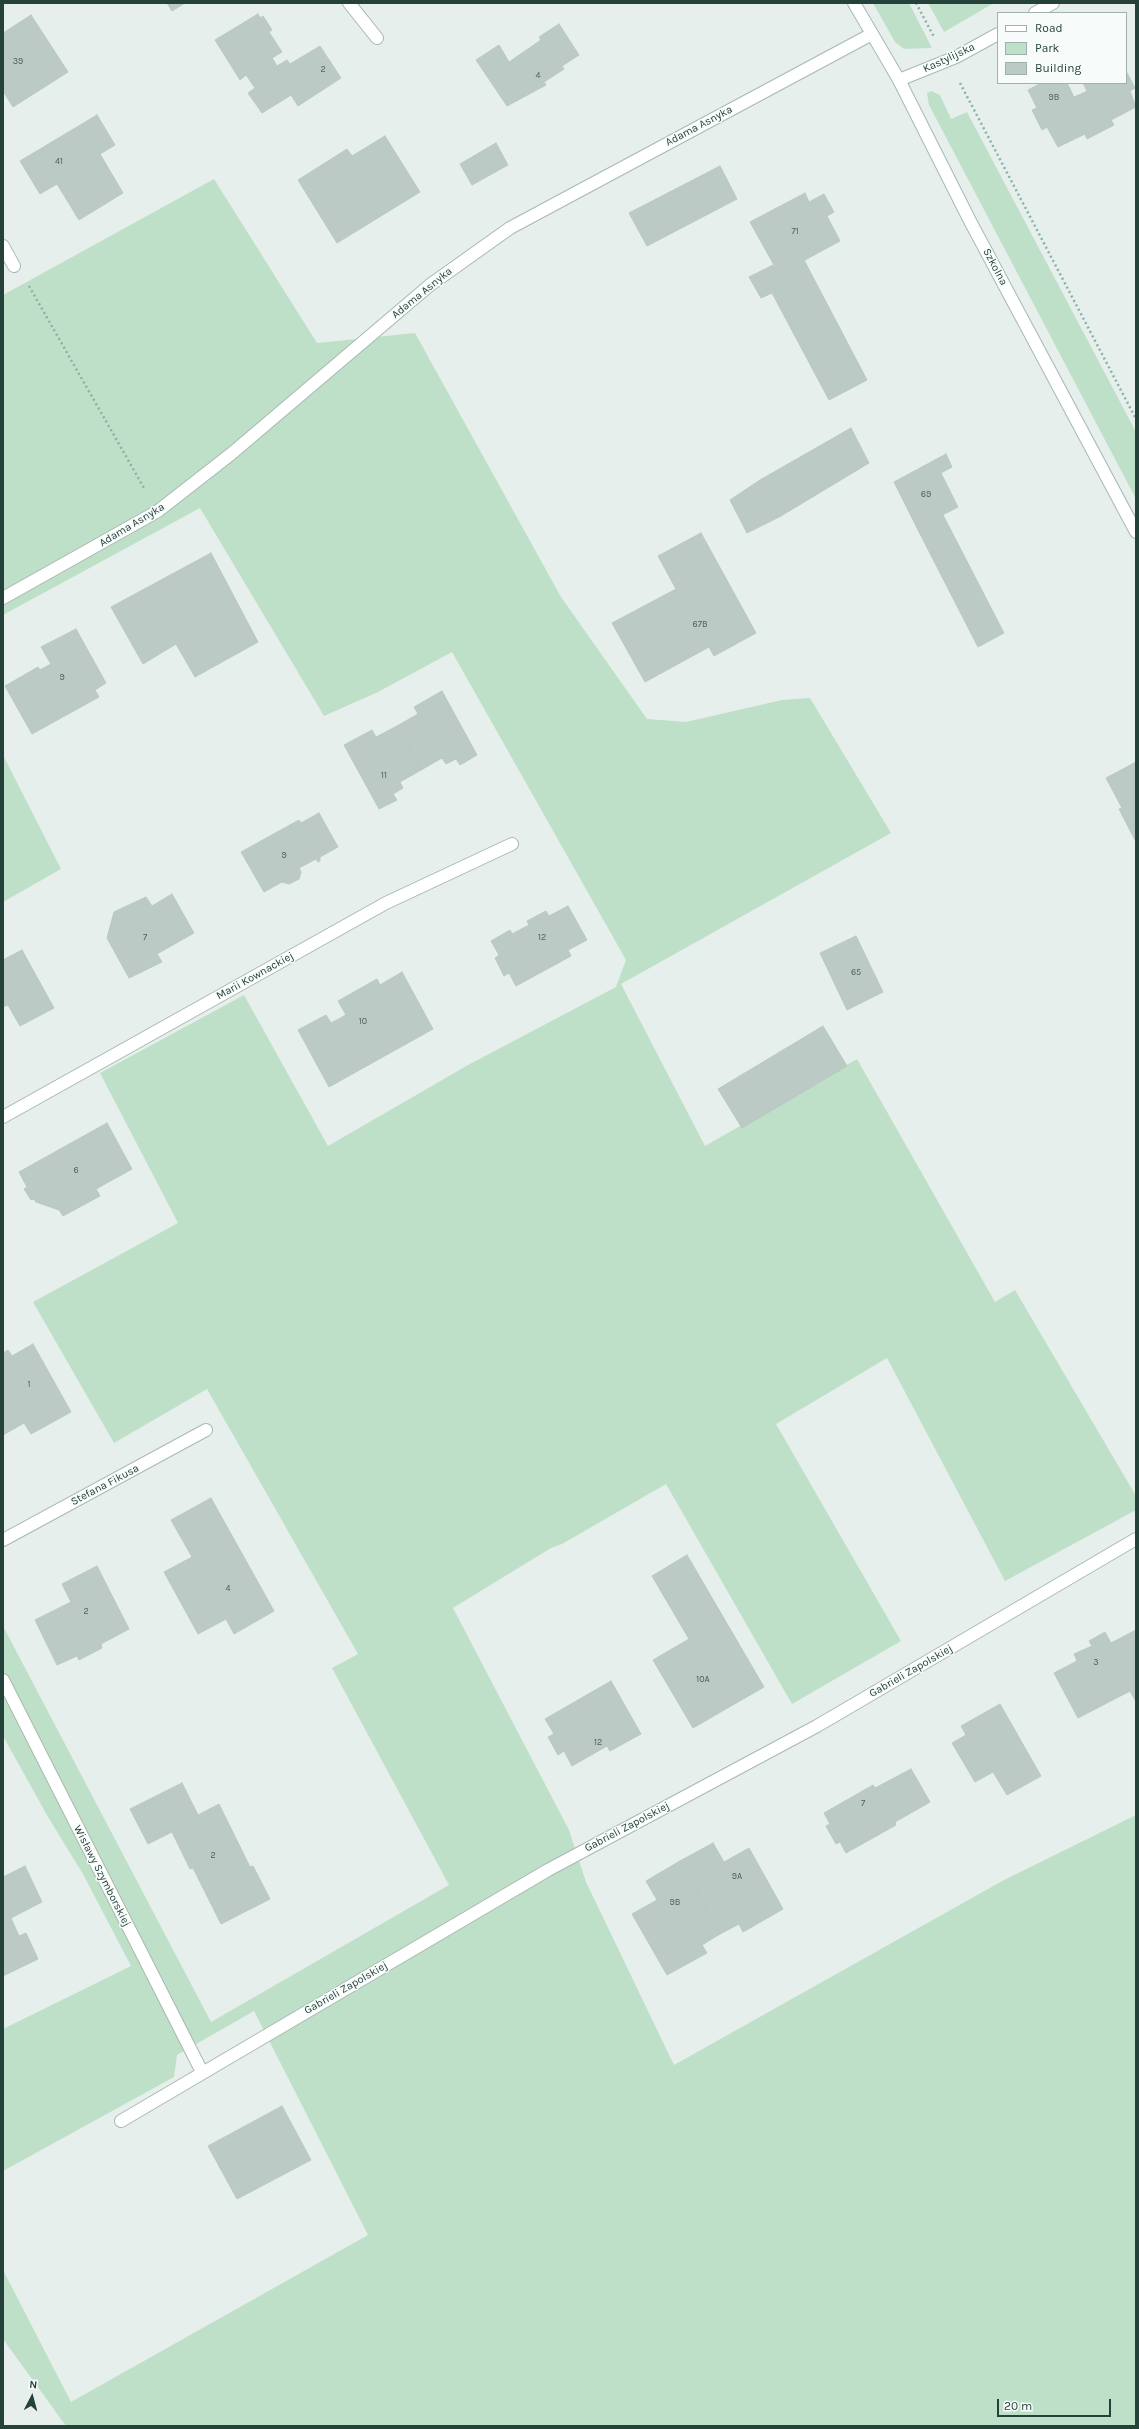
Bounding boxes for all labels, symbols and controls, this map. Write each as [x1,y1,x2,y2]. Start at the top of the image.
legend [997,12,1127,84]
text: Road [1035,21,1063,35]
street label: Kastylijska [921,40,977,76]
text: Park [1035,41,1059,55]
house number: 39 [13,56,23,66]
text: Building [1035,61,1081,75]
house number: 2 [320,64,326,74]
house number: 4 [535,70,541,80]
house number: 9B [1049,92,1059,102]
street label: Adama Asnyka [663,103,735,149]
house number: 41 [55,156,63,166]
house number: 71 [791,226,799,236]
street label: Szkolna [980,246,1010,288]
street label: Adama Asnyka [389,265,455,321]
house number: 69 [921,489,931,499]
street label: Adama Asnyka [97,500,167,550]
house number: 67B [693,619,707,629]
house number: 9 [59,672,65,682]
house number: 11 [381,770,387,780]
house number: 9 [281,850,287,860]
house number: 7 [143,932,147,942]
house number: 12 [538,932,546,942]
street label: Marii Kownackiej [214,949,296,1003]
house number: 65 [851,967,861,977]
house number: 10 [359,1016,367,1026]
house number: 6 [73,1165,79,1175]
house number: 1 [28,1379,30,1389]
street label: Stefana Fikusa [69,1461,141,1509]
house number: 4 [225,1583,231,1593]
house number: 2 [83,1606,89,1616]
street label: Gabrieli Zapolskiej [867,1642,955,1700]
house number: 3 [1093,1657,1099,1667]
house number: 10A [696,1674,710,1684]
house number: 12 [594,1737,602,1747]
house number: 7 [861,1798,865,1808]
street label: Gabrieli Zapolskiej [582,1799,672,1855]
street label: Wisławy Szymborskiej [71,1823,133,1929]
house number: 2 [210,1850,216,1860]
house number: 9A [732,1871,742,1881]
house number: 9B [670,1897,680,1907]
street label: Gabrieli Zapolskiej [302,1959,390,2017]
north arrow [12,2377,52,2417]
text: N [29,2378,38,2391]
scale bar [999,2391,1113,2417]
text: 20 m [1004,2399,1032,2413]

